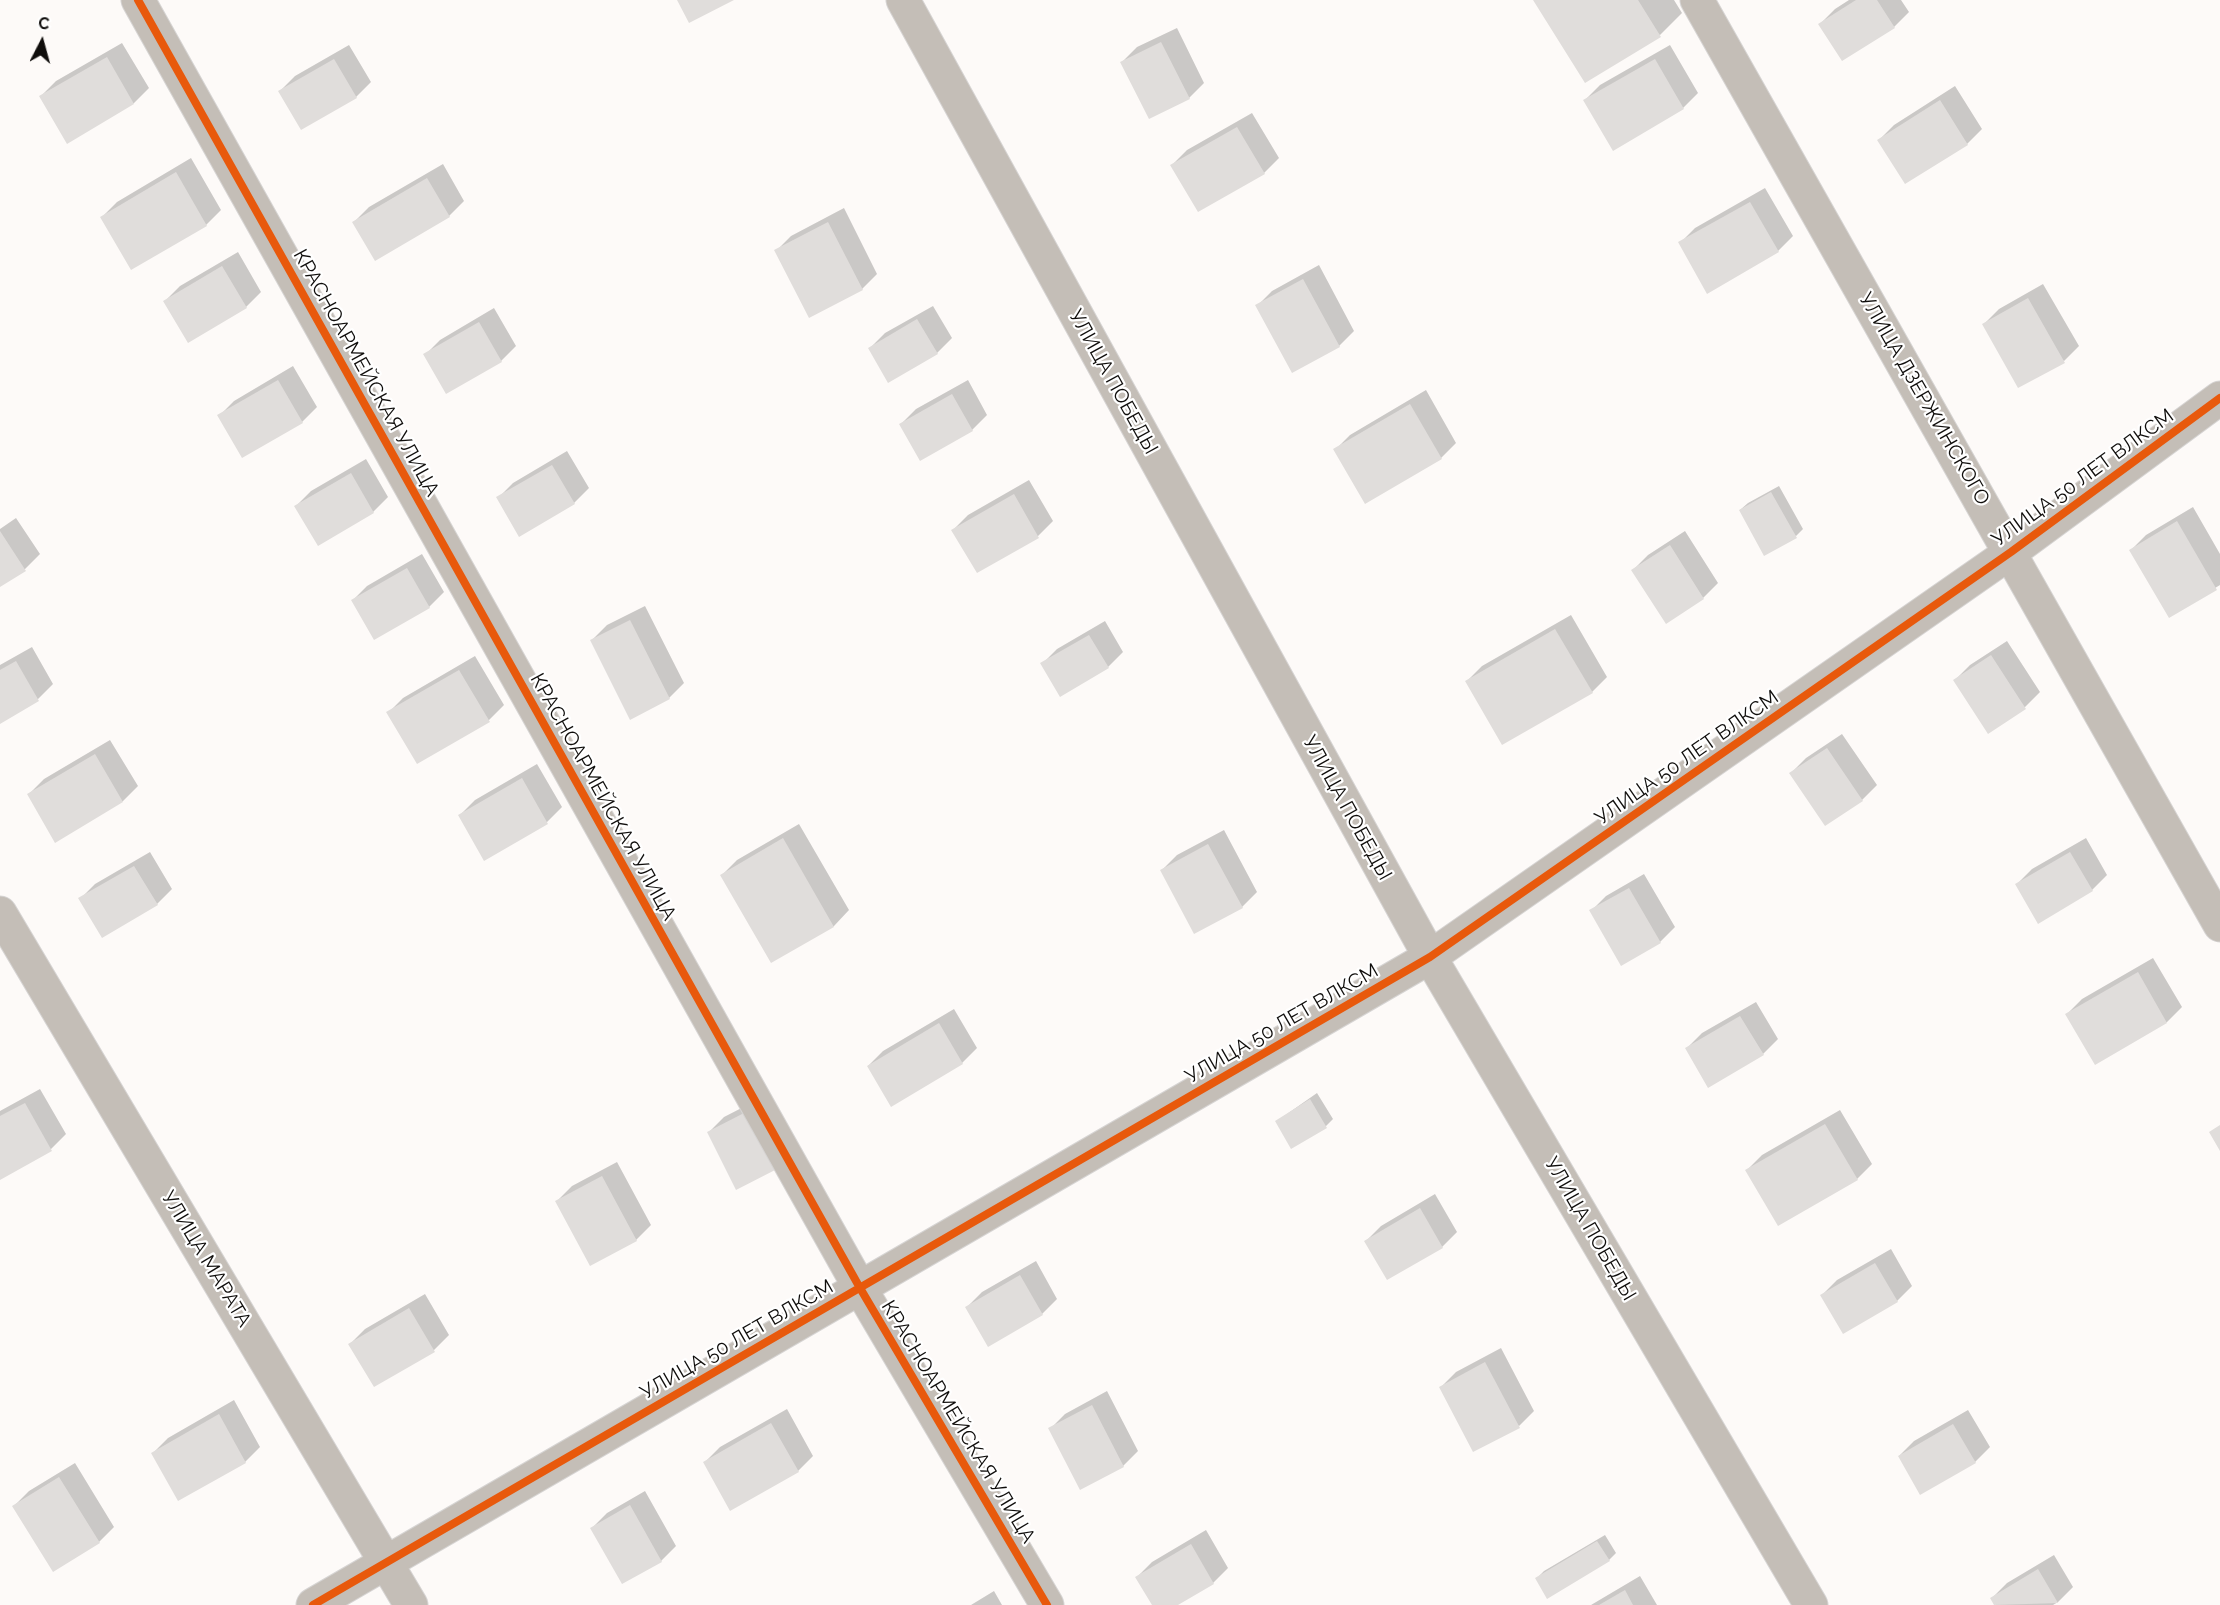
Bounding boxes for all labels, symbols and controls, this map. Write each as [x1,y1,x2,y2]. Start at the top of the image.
north arrow [12,12,72,72]
text: С [37,14,50,34]
street label: КРАСНОАРМЕЙСКАЯ УЛИЦА [288,245,444,501]
street label: УЛИЦА ДЗЕРЖИНСКОГО [1853,289,1995,509]
street label: УЛИЦА ПОБЕДЫ [1063,305,1163,459]
street label: УЛИЦА 50 ЛЕТ ВЛКСМ [1988,404,2178,552]
street label: КРАСНОАРМЕЙСКАЯ УЛИЦА [525,669,681,925]
street label: УЛИЦА 50 ЛЕТ ВЛКСМ [1591,685,1783,831]
street label: УЛИЦА ПОБЕДЫ [1297,731,1397,885]
street label: УЛИЦА 50 ЛЕТ ВЛКСМ [1181,959,1383,1089]
street label: УЛИЦА ПОБЕДЫ [1539,1153,1641,1305]
street label: УЛИЦА МАРАТА [156,1187,256,1331]
street label: УЛИЦА 50 ЛЕТ ВЛКСМ [636,1275,838,1405]
street label: КРАСНОАРМЕЙСКАЯ УЛИЦА [876,1296,1040,1548]

